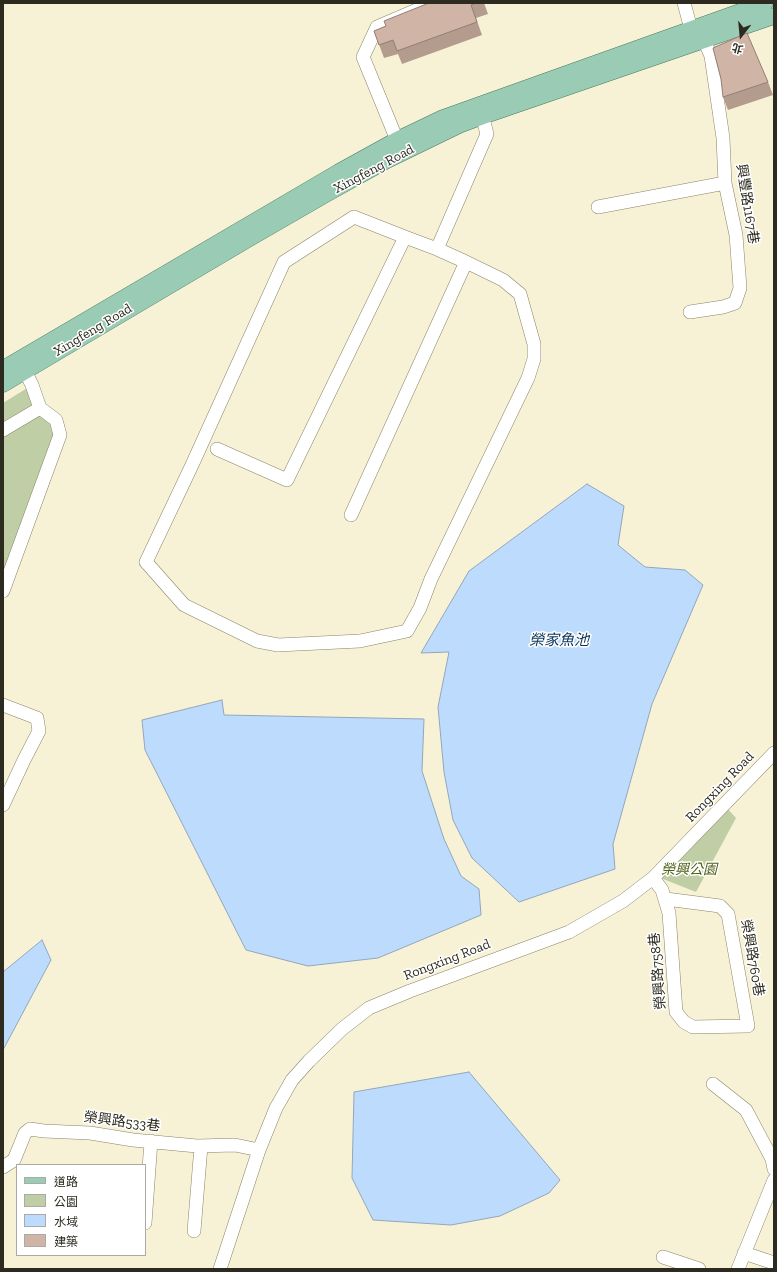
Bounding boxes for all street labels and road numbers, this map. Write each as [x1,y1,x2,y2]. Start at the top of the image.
street label: Xingfeng Road [331,141,417,197]
street label: 興豐路1167巷 [732,163,762,245]
street label: Xingfeng Road [51,300,135,360]
street label: Rongxing Road [682,748,758,826]
street label: 榮興路760巷 [737,918,767,998]
street label: 榮興路758巷 [646,932,670,1010]
street label: Rongxing Road [401,936,493,984]
street label: 榮興路533巷 [83,1109,161,1135]

